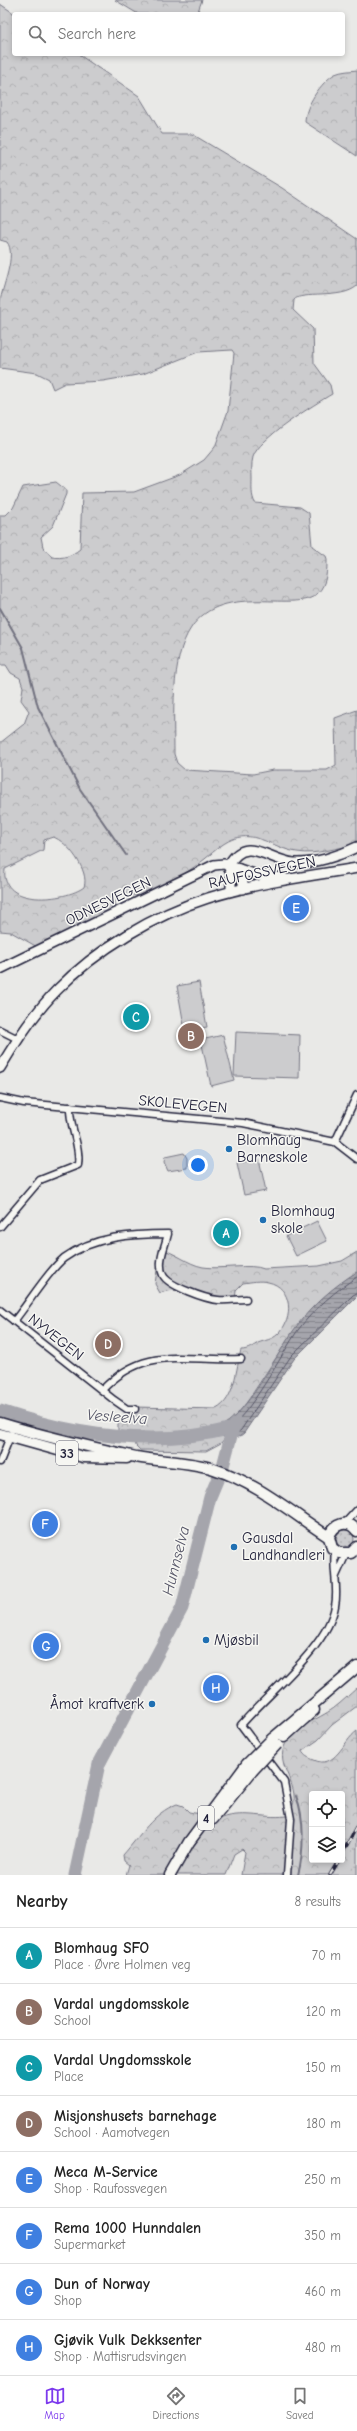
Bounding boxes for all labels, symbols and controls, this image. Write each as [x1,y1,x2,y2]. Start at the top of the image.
search box [12,12,345,56]
icon: search [26,23,48,45]
text: Search here [58,25,136,43]
street label: RAUFOSSVEGEN [207,852,317,892]
street label: ODNESVEGEN [62,873,154,929]
pin: E [283,893,309,923]
pin: C [123,1002,149,1032]
pin: B [178,1021,204,1051]
street label: SKOLEVEGEN [138,1091,228,1117]
place label: Blomhaug Barneskole [237,1131,308,1166]
marker: Blomhaug Barneskole [224,1144,234,1154]
your location [188,1155,208,1175]
place label: Blomhaug skole [271,1202,335,1237]
marker: Blomhaug skole [258,1215,268,1225]
pin: A [213,1218,239,1248]
street label: NYVEGEN [25,1310,87,1364]
pin: D [95,1329,121,1359]
water label: Vesleelva [86,1406,148,1428]
road number: 33 [56,1441,78,1465]
pin: F [32,1509,58,1539]
water label: Hunnselva [159,1524,193,1598]
place label: Gausdal Landhandleri [242,1529,325,1564]
marker: Gausdal Landhandleri [229,1542,239,1552]
pin: G [33,1631,59,1661]
place label: Mjøsbil [214,1631,259,1649]
marker: Mjøsbil [201,1635,211,1645]
pin: H [203,1673,229,1703]
place label: Åmot kraftverk [50,1694,145,1713]
marker: Åmot kraftverk [147,1699,157,1709]
map controls [309,1791,345,1863]
button: locate [309,1791,345,1827]
road number: 4 [198,1806,214,1830]
button: layers [309,1827,345,1863]
text: Nearby [16,1892,67,1911]
text: 8 results [295,1894,341,1909]
text: Blomhaug SFO [54,1939,149,1957]
text: A [25,1948,33,1963]
text: 70 m [312,1948,341,1963]
text: Place · Øvre Holmen veg [54,1957,191,1972]
text: Vardal ungdomsskole [54,1995,189,2013]
text: B [25,2004,33,2019]
text: 120 m [306,2004,341,2019]
text: School [54,2013,91,2028]
text: Vardal Ungdomsskole [54,2051,191,2069]
text: C [25,2060,33,2075]
text: 150 m [306,2060,341,2075]
text: Place [54,2069,84,2084]
text: Misjonshusets barnehage [54,2107,217,2125]
text: D [25,2116,33,2131]
text: 180 m [306,2116,341,2131]
text: School · Aamotvegen [54,2125,170,2140]
text: Meca M-Service [54,2163,158,2181]
text: E [25,2172,33,2187]
text: 250 m [304,2172,341,2187]
text: Shop · Raufossvegen [54,2181,167,2196]
text: Rema 1000 Hunndalen [54,2219,201,2237]
text: F [25,2228,33,2243]
text: 350 m [304,2228,341,2243]
text: Supermarket [54,2237,125,2252]
text: Dun of Norway [54,2275,150,2293]
text: G [24,2284,34,2299]
text: 460 m [305,2284,341,2299]
text: Shop [54,2293,82,2308]
text: Gjøvik Vulk Dekksenter [54,2331,202,2349]
text: H [24,2340,34,2355]
text: 480 m [305,2340,341,2355]
text: Shop · Mattisrudsvingen [54,2349,187,2364]
tab: Map [44,2385,66,2422]
tab: Directions [153,2385,199,2422]
tab: Saved [286,2385,313,2422]

